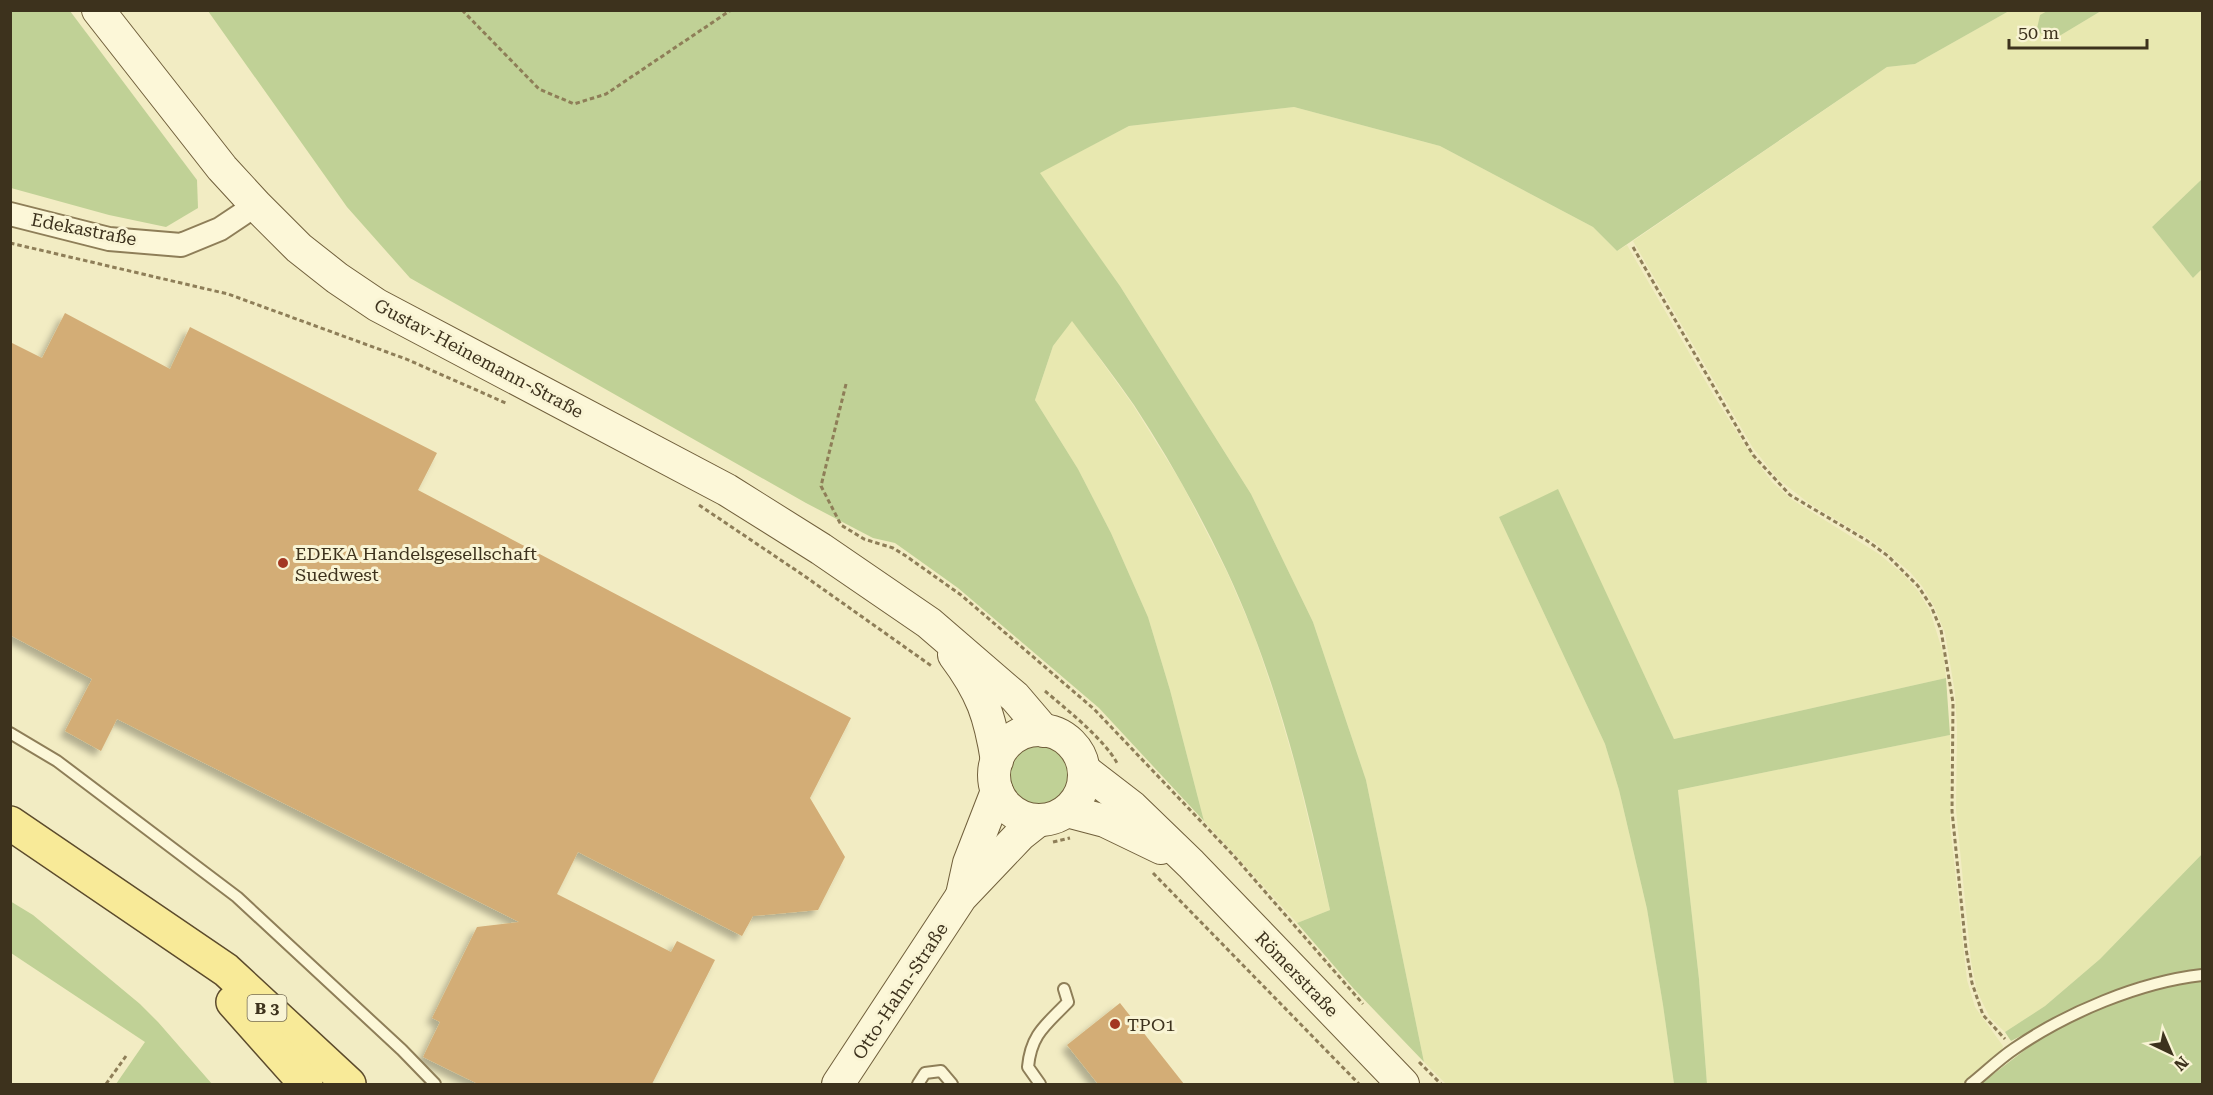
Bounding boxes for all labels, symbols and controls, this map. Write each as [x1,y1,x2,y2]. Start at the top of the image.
scale bar [2009,12,2147,50]
text: 50 m [2018,22,2059,43]
street label: Edekastraße [30,209,139,250]
street label: Gustav-Heinemann-Straße [371,294,587,422]
place label: EDEKA Handelsgesellschaft Suedwest [295,543,537,585]
marker: EDEKA Handelsgesellschaft Suedwest [276,556,290,570]
street label: Otto-Hahn-Straße [848,919,952,1063]
street label: Römerstraße [1251,927,1343,1021]
road number: B 3 [248,995,286,1021]
place label: TPO1 [1127,1014,1175,1035]
marker: TPO1 [1108,1017,1122,1031]
north arrow [2141,1023,2201,1083]
text: N [2170,1052,2192,1075]

